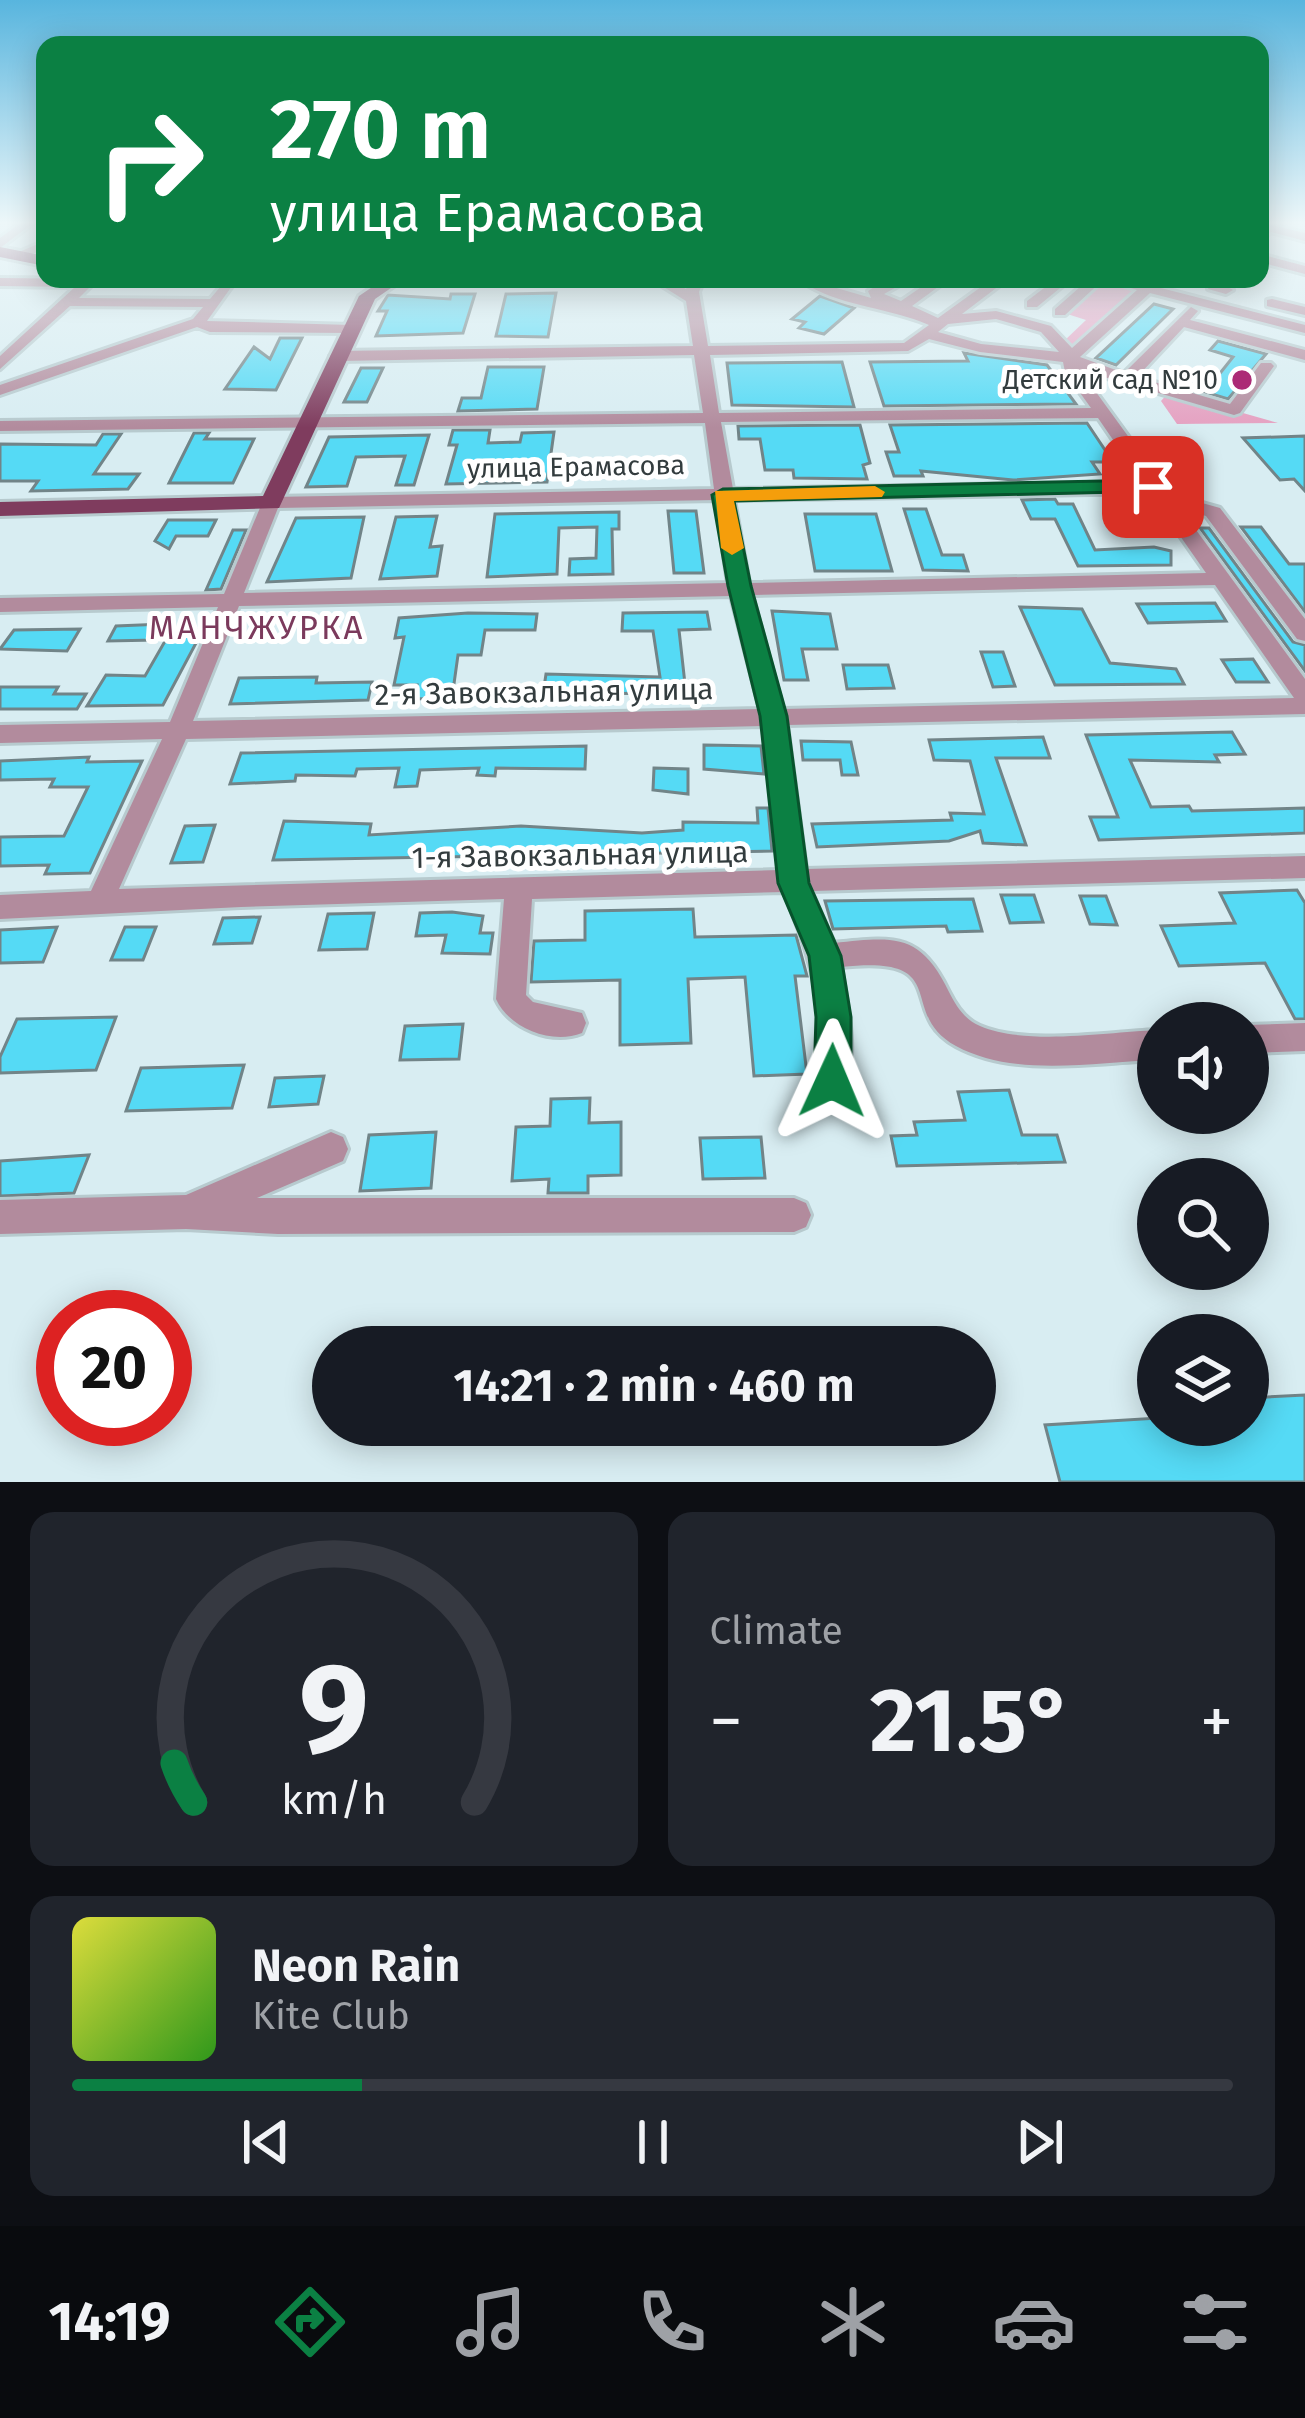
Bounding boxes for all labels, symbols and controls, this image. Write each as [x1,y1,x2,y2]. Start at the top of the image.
text: 270 m [270,79,491,180]
icon: right [72,84,228,240]
text: улица Ерамасова [270,181,706,245]
place label: Детский сад №10 [1002,364,1218,396]
marker: Детский сад №10 [1229,367,1255,393]
pin [1102,436,1204,538]
street label: улица Ерамасова [467,449,685,485]
icon: arrive [1120,454,1186,520]
district label: МАНЧЖУРКА [149,608,365,648]
street label: 2-я Завокзальная улица [374,671,714,713]
street label: 1-я Завокзальная улица [411,834,749,876]
map controls [1137,1002,1269,1446]
button: sound [1137,1002,1269,1134]
position arrow [769,1018,895,1144]
button: search [1137,1158,1269,1290]
speed limit sign: 20 [36,1290,192,1446]
button: layers [1137,1314,1269,1446]
text: 14:21 · 2 min · 460 m [454,1359,854,1413]
text: Climate [710,1608,843,1654]
text: 9 [299,1634,369,1784]
text: 21.5° [870,1667,1073,1775]
text: − [710,1682,743,1761]
text: + [1200,1682,1233,1761]
text: km/h [281,1774,387,1825]
text: Neon Rain [252,1939,460,1993]
text: Kite Club [252,1993,410,2039]
icon: previous [233,2109,299,2175]
icon: pause [620,2109,686,2175]
icon: next [1007,2109,1073,2175]
icon: directions [268,2280,352,2364]
icon: music [449,2280,533,2364]
icon: phone [630,2280,714,2364]
icon: climate [811,2280,895,2364]
icon: car [992,2280,1076,2364]
icon: filters [1173,2280,1257,2364]
text: 14:19 [49,2290,171,2354]

